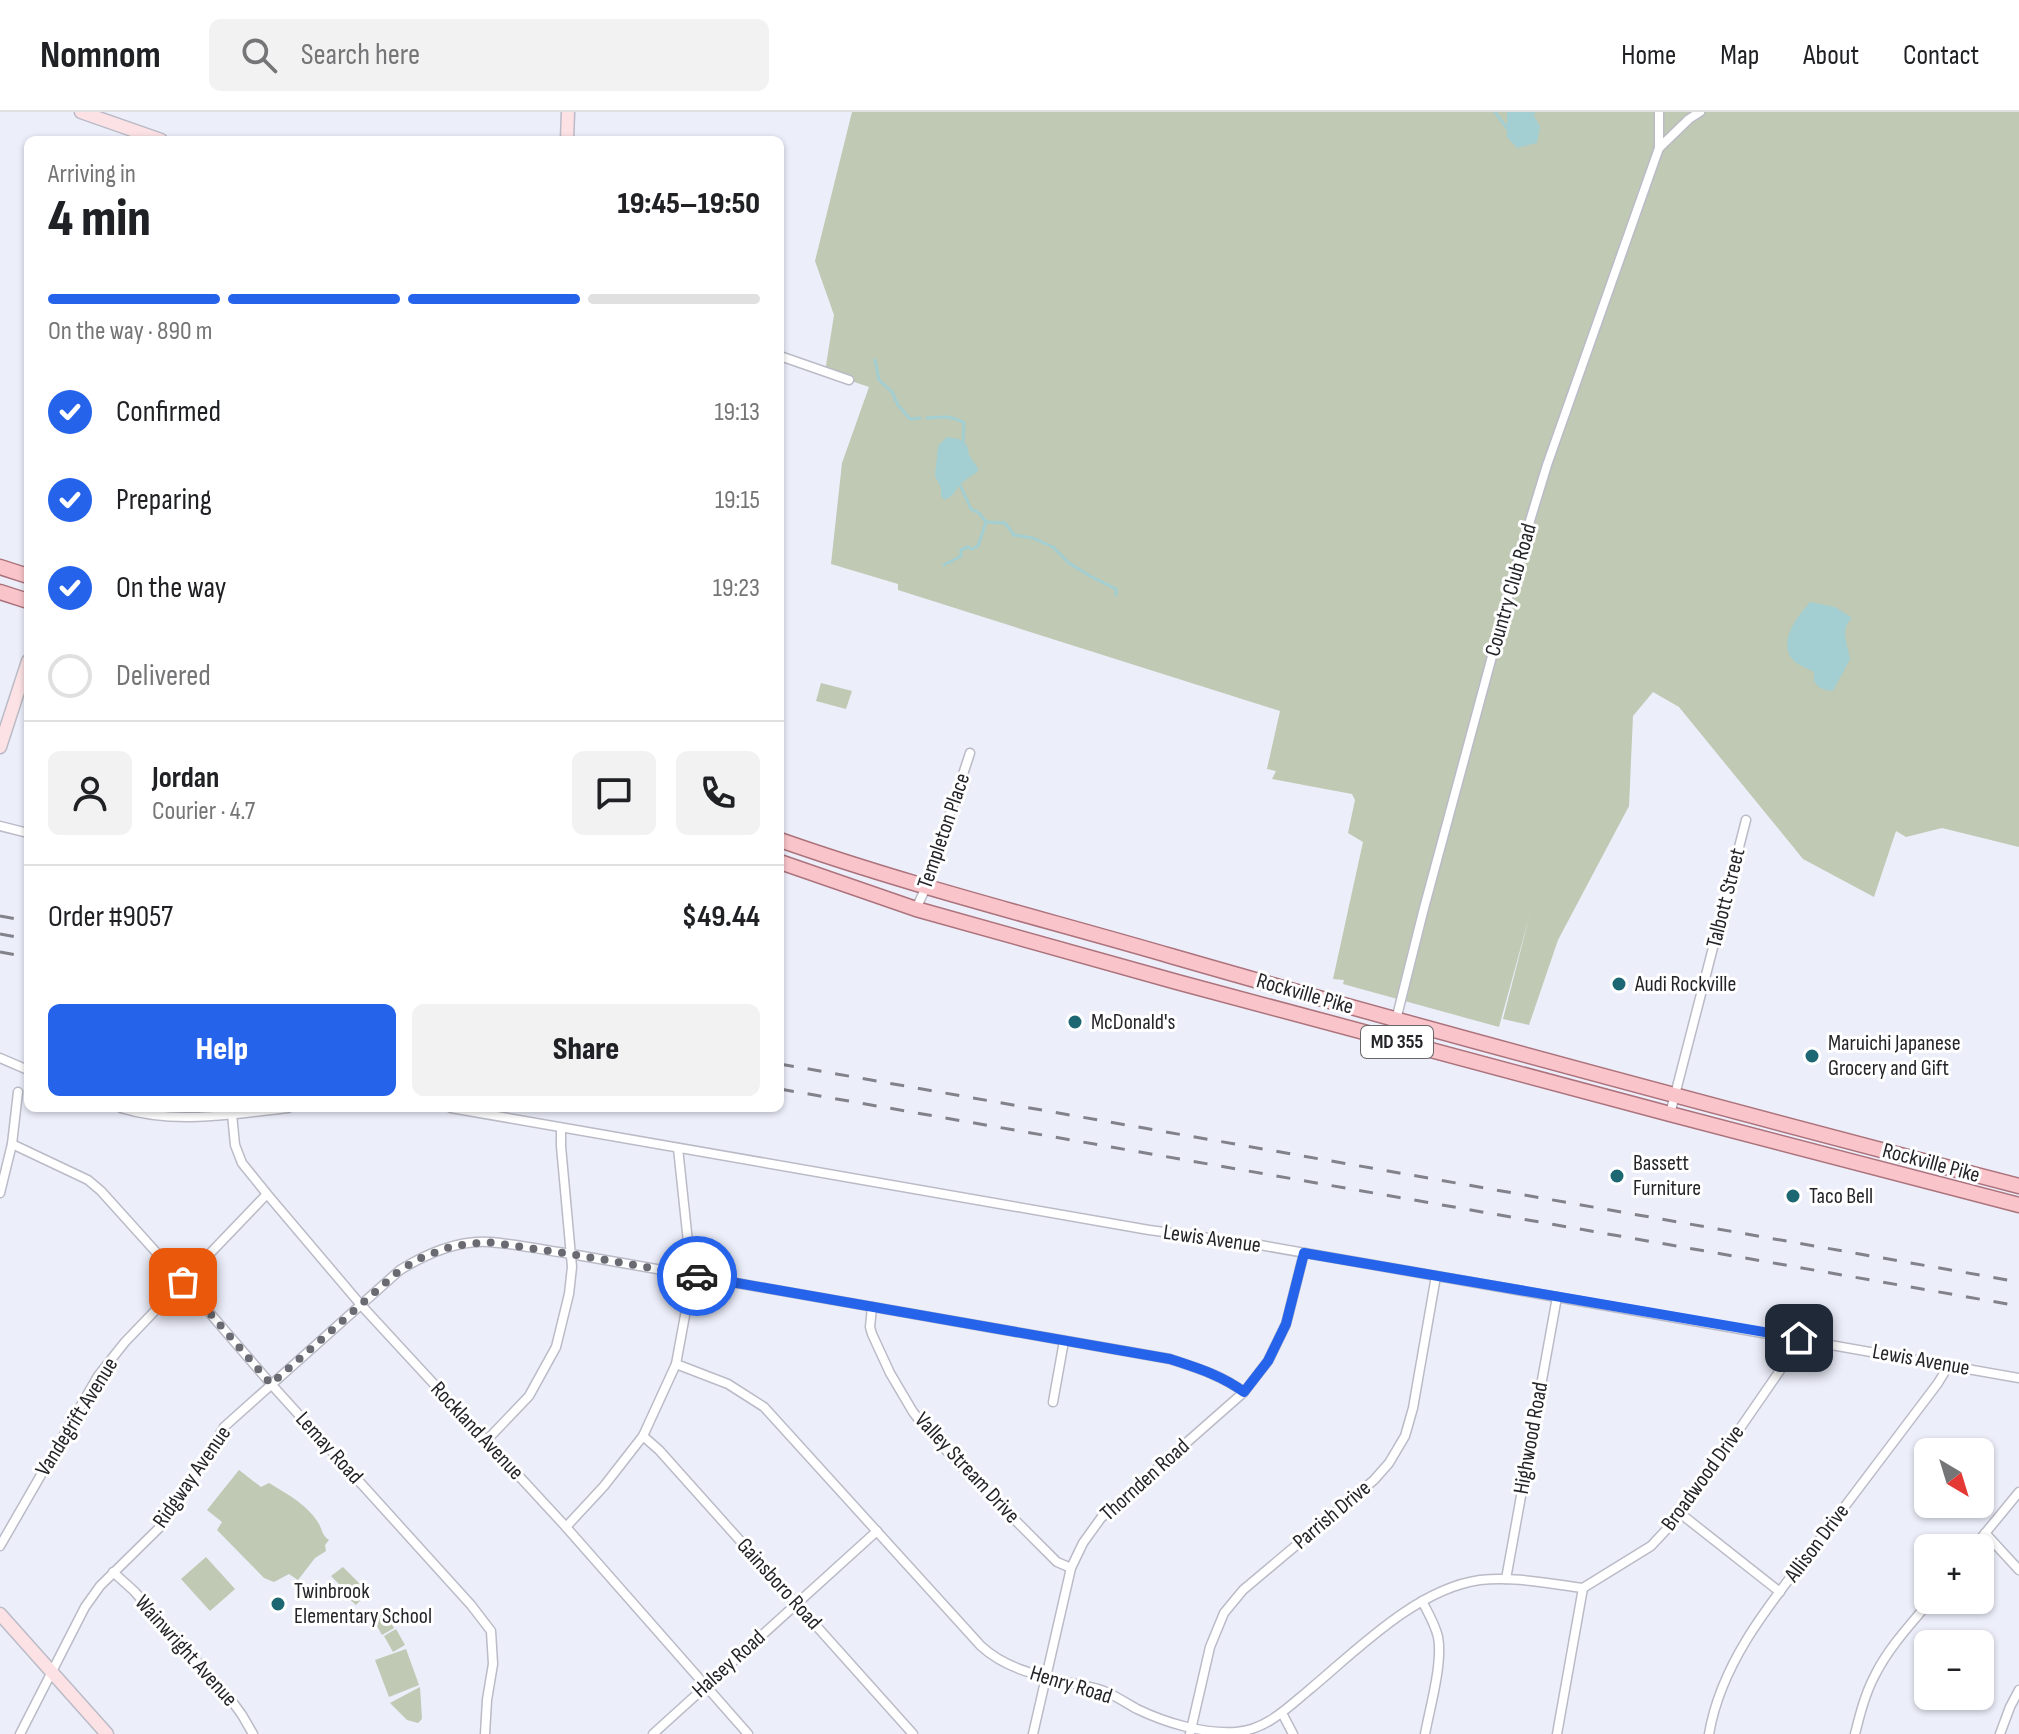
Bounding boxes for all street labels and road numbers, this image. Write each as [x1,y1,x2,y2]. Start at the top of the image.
street label: Country Club Road [1479,521,1543,659]
street label: Templeton Place [912,770,976,892]
street label: Talbott Street [1701,845,1751,951]
street label: Rockville Pike [1253,967,1357,1021]
road number: MD 355 [1361,1026,1433,1058]
street label: Rockville Pike [1879,1137,1983,1189]
street label: Lewis Avenue [1161,1219,1263,1259]
street label: Lewis Avenue [1870,1338,1972,1382]
street label: Vandegrift Avenue [30,1353,124,1481]
street label: Rockland Avenue [425,1376,529,1486]
street label: Highwood Road [1508,1380,1554,1496]
street label: Lemay Road [290,1406,368,1490]
street label: Valley Stream Drive [909,1407,1025,1529]
street label: Broadwood Drive [1656,1420,1750,1536]
street label: Ridgway Avenue [147,1421,237,1533]
street label: Thornden Road [1095,1433,1195,1527]
street label: Parrish Drive [1288,1475,1376,1555]
street label: Allison Drive [1778,1499,1855,1588]
street label: Gainsboro Road [731,1533,827,1635]
street label: Wainwright Avenue [129,1590,243,1712]
street label: Halsey Road [687,1624,771,1704]
street label: Henry Road [1027,1660,1115,1710]

